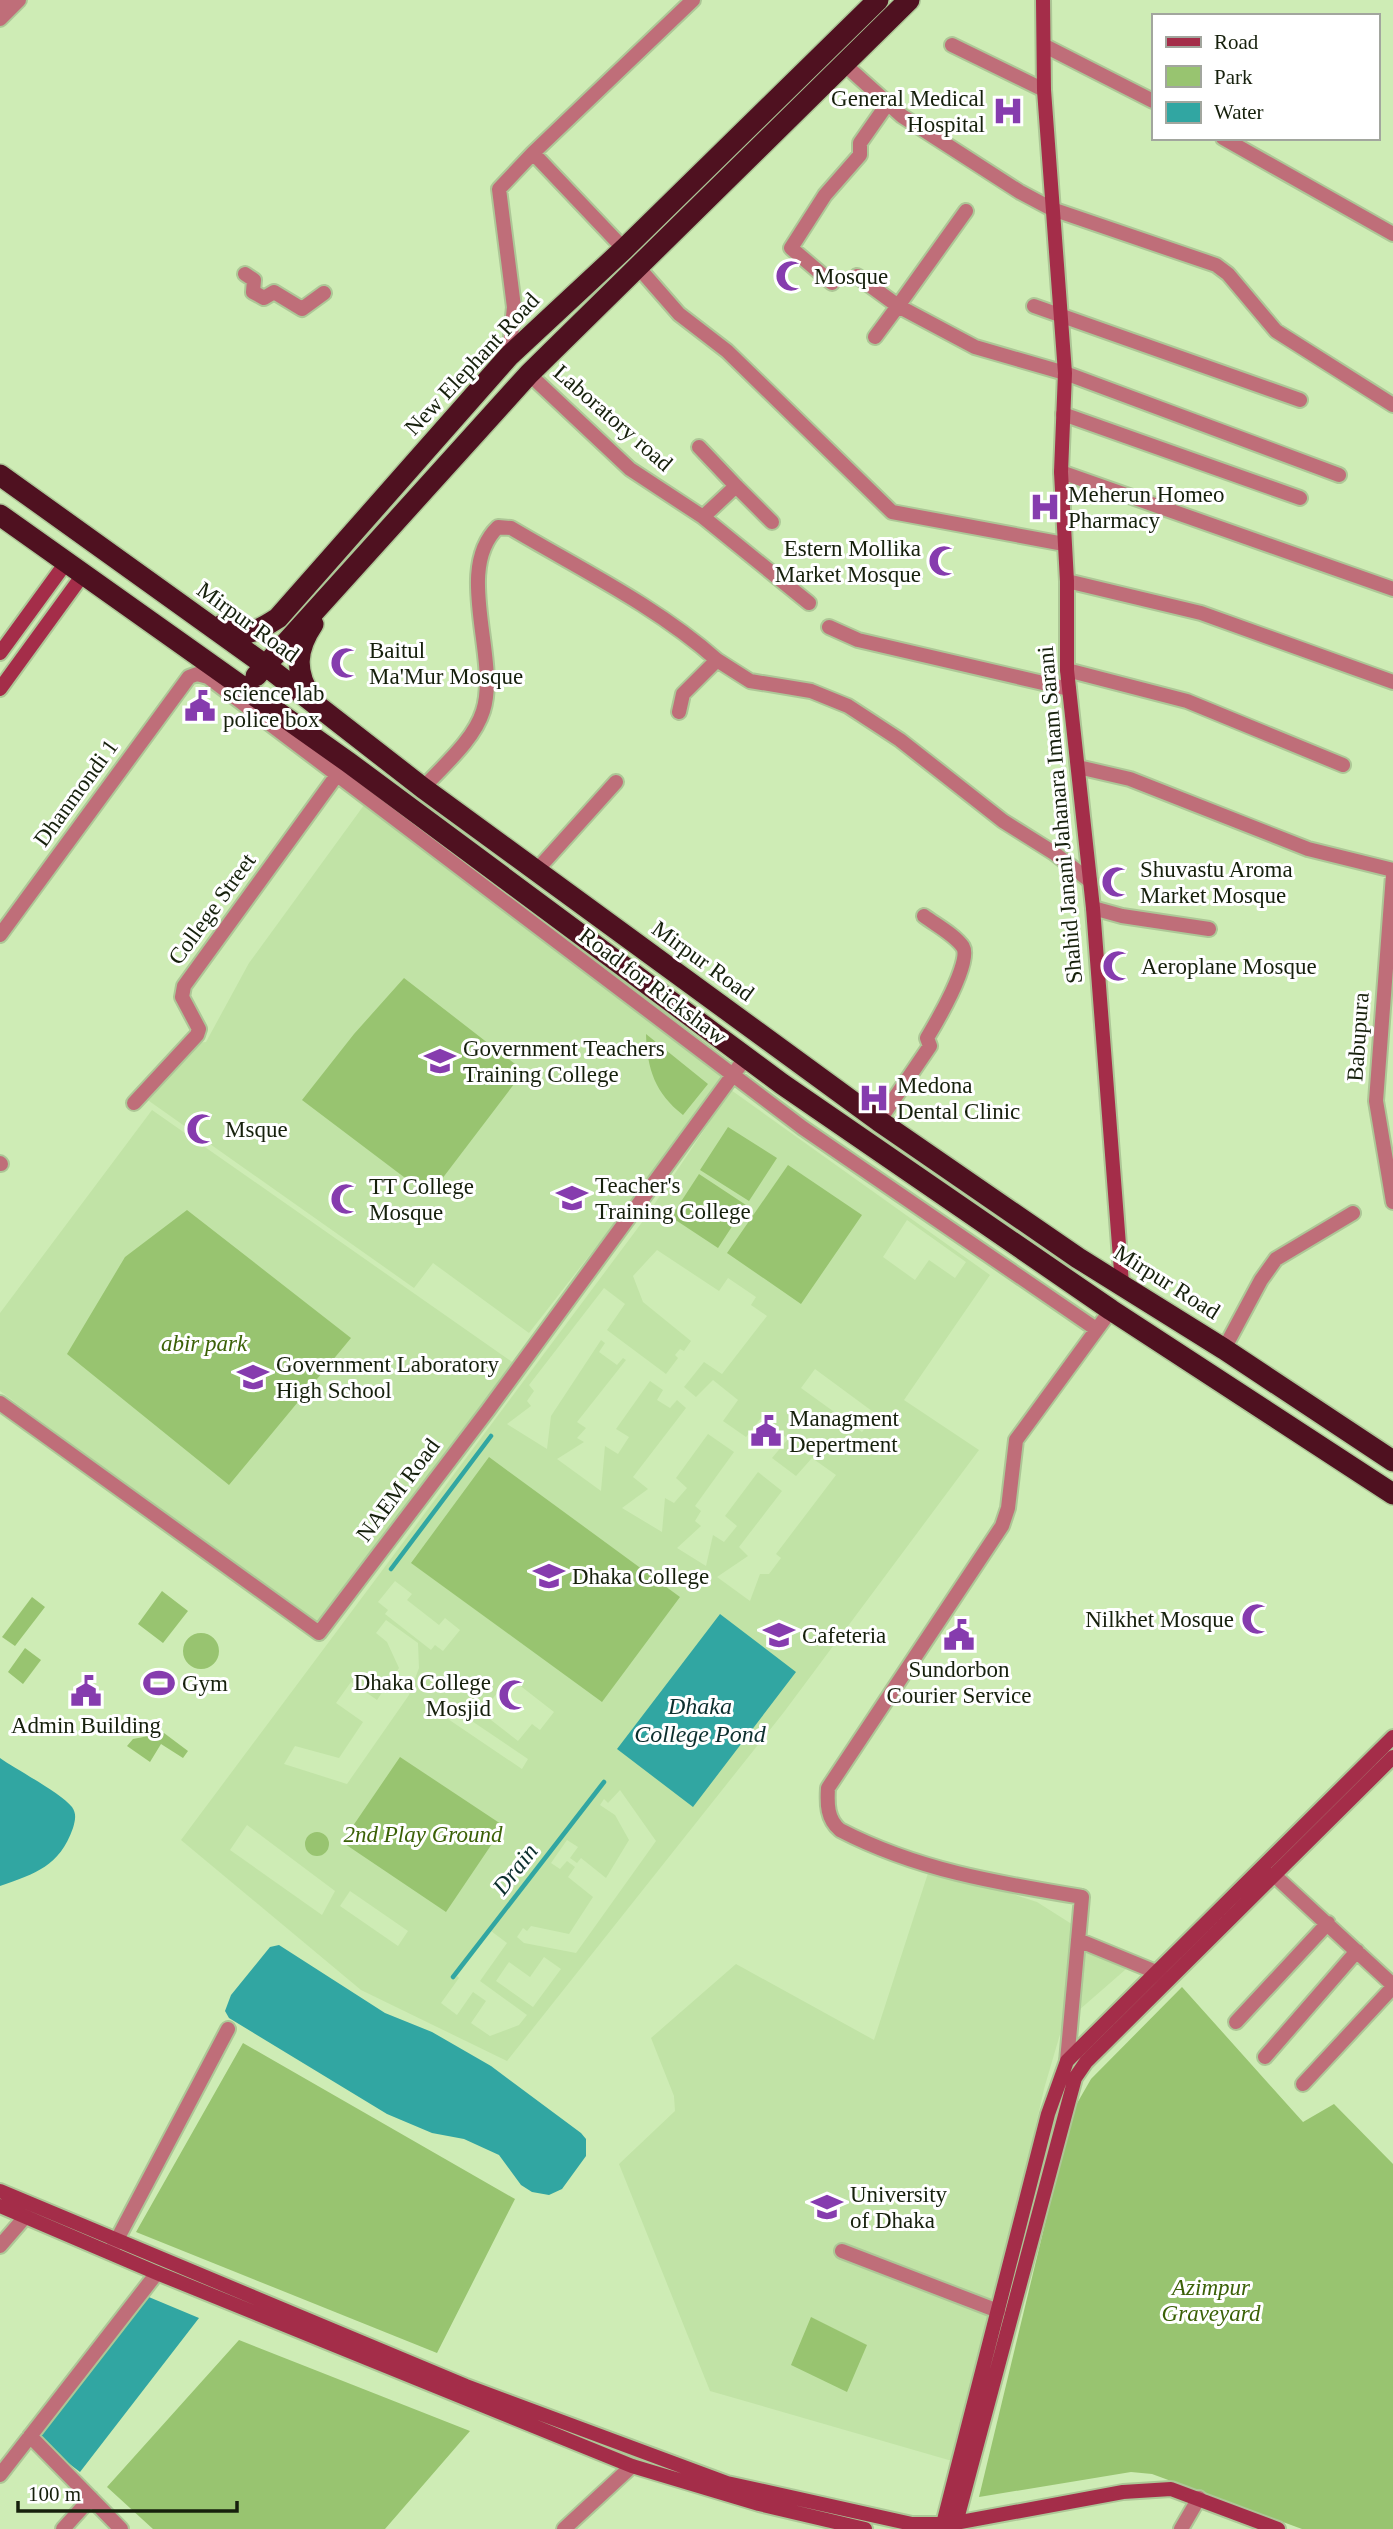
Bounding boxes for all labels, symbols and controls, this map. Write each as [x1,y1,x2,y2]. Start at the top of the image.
legend [1152,14,1379,140]
text: Road [1214,30,1259,54]
text: Park [1214,65,1253,89]
place label: General Medical Hospital [831,86,985,137]
hospital icon: General Medical Hospital [991,94,1025,128]
text: Water [1214,100,1264,124]
mosque icon: Mosque [774,259,808,293]
place label: Mosque [814,264,888,289]
street label: New Elephant Road [400,287,545,440]
street label: Laboratory road [549,360,678,477]
place label: Meherun Homeo Pharmacy [1068,482,1225,533]
hospital icon: Meherun Homeo Pharmacy [1028,490,1062,524]
place label: Estern Mollika Market Mosque [775,536,921,587]
mosque icon: Estern Mollika Market Mosque [927,544,961,578]
street label: Mirpur Road [192,577,304,668]
place label: Baitul Ma'Mur Mosque [369,638,523,689]
street label: Shahid Janani Jahanara Imam Sarani [1033,645,1087,985]
mosque icon: Baitul Ma'Mur Mosque [329,646,363,680]
place label: science lab police box [223,681,325,732]
public building icon: science lab police box [183,689,217,723]
street label: Dhanmondi 1 [29,735,123,851]
street label: College Street [163,848,261,969]
place label: Shuvastu Aroma Market Mosque [1140,857,1293,908]
mosque icon: Shuvastu Aroma Market Mosque [1100,865,1134,899]
street label: Mirpur Road [647,916,759,1007]
street label: Road for Rickshaw [575,923,732,1050]
mosque icon: Aeroplane Mosque [1101,949,1135,983]
place label: Aeroplane Mosque [1141,954,1317,979]
street label: Babupura [1342,992,1374,1082]
place label: Government Teachers Training College [463,1036,665,1087]
school or university icon: Government Teachers Training College [423,1044,457,1078]
place label: Medona Dental Clinic [897,1073,1020,1124]
hospital icon: Medona Dental Clinic [857,1081,891,1115]
mosque icon: Msque [185,1112,219,1146]
place label: Msque [225,1117,288,1142]
place label: Teacher's Training College [595,1173,751,1224]
place label: TT College Mosque [369,1174,474,1225]
school or university icon: Teacher's Training College [555,1181,589,1215]
mosque icon: TT College Mosque [329,1182,363,1216]
street label: Mirpur Road [1110,1240,1225,1325]
park label: abir park [161,1331,248,1356]
place label: Government Laboratory High School [276,1352,499,1403]
school or university icon: Government Laboratory High School [236,1360,270,1394]
place label: Managment Depertment [789,1406,899,1457]
public building icon: Managment Depertment [749,1414,783,1448]
street label: NAEM Road [351,1433,445,1546]
school or university icon: Dhaka College [532,1559,566,1593]
place label: Dhaka College [572,1564,709,1589]
mosque icon: Nilkhet Mosque [1240,1602,1274,1636]
place label: Nilkhet Mosque [1085,1607,1234,1632]
school or university icon: Cafeteria [762,1618,796,1652]
public building icon: Sundorbon Courier Service [942,1618,976,1652]
place label: Cafeteria [802,1623,886,1648]
place label: Sundorbon Courier Service [887,1657,1031,1708]
sports icon: Gym [142,1666,176,1700]
place label: Dhaka College Mosjid [354,1670,491,1721]
place label: Gym [182,1671,228,1696]
public building icon: Admin Building [69,1674,103,1708]
mosque icon: Dhaka College Mosjid [497,1678,531,1712]
water label: Dhaka College Pond [634,1693,767,1747]
place label: Admin Building [11,1713,162,1738]
park label: 2nd Play Ground [344,1822,503,1847]
water label: Drain [486,1838,543,1900]
place label: University of Dhaka [850,2182,948,2233]
school or university icon: University of Dhaka [810,2190,844,2224]
park label: Azimpur Graveyard [1162,2275,1261,2326]
scale bar [18,2470,236,2514]
text: 100 m [28,2482,81,2506]

